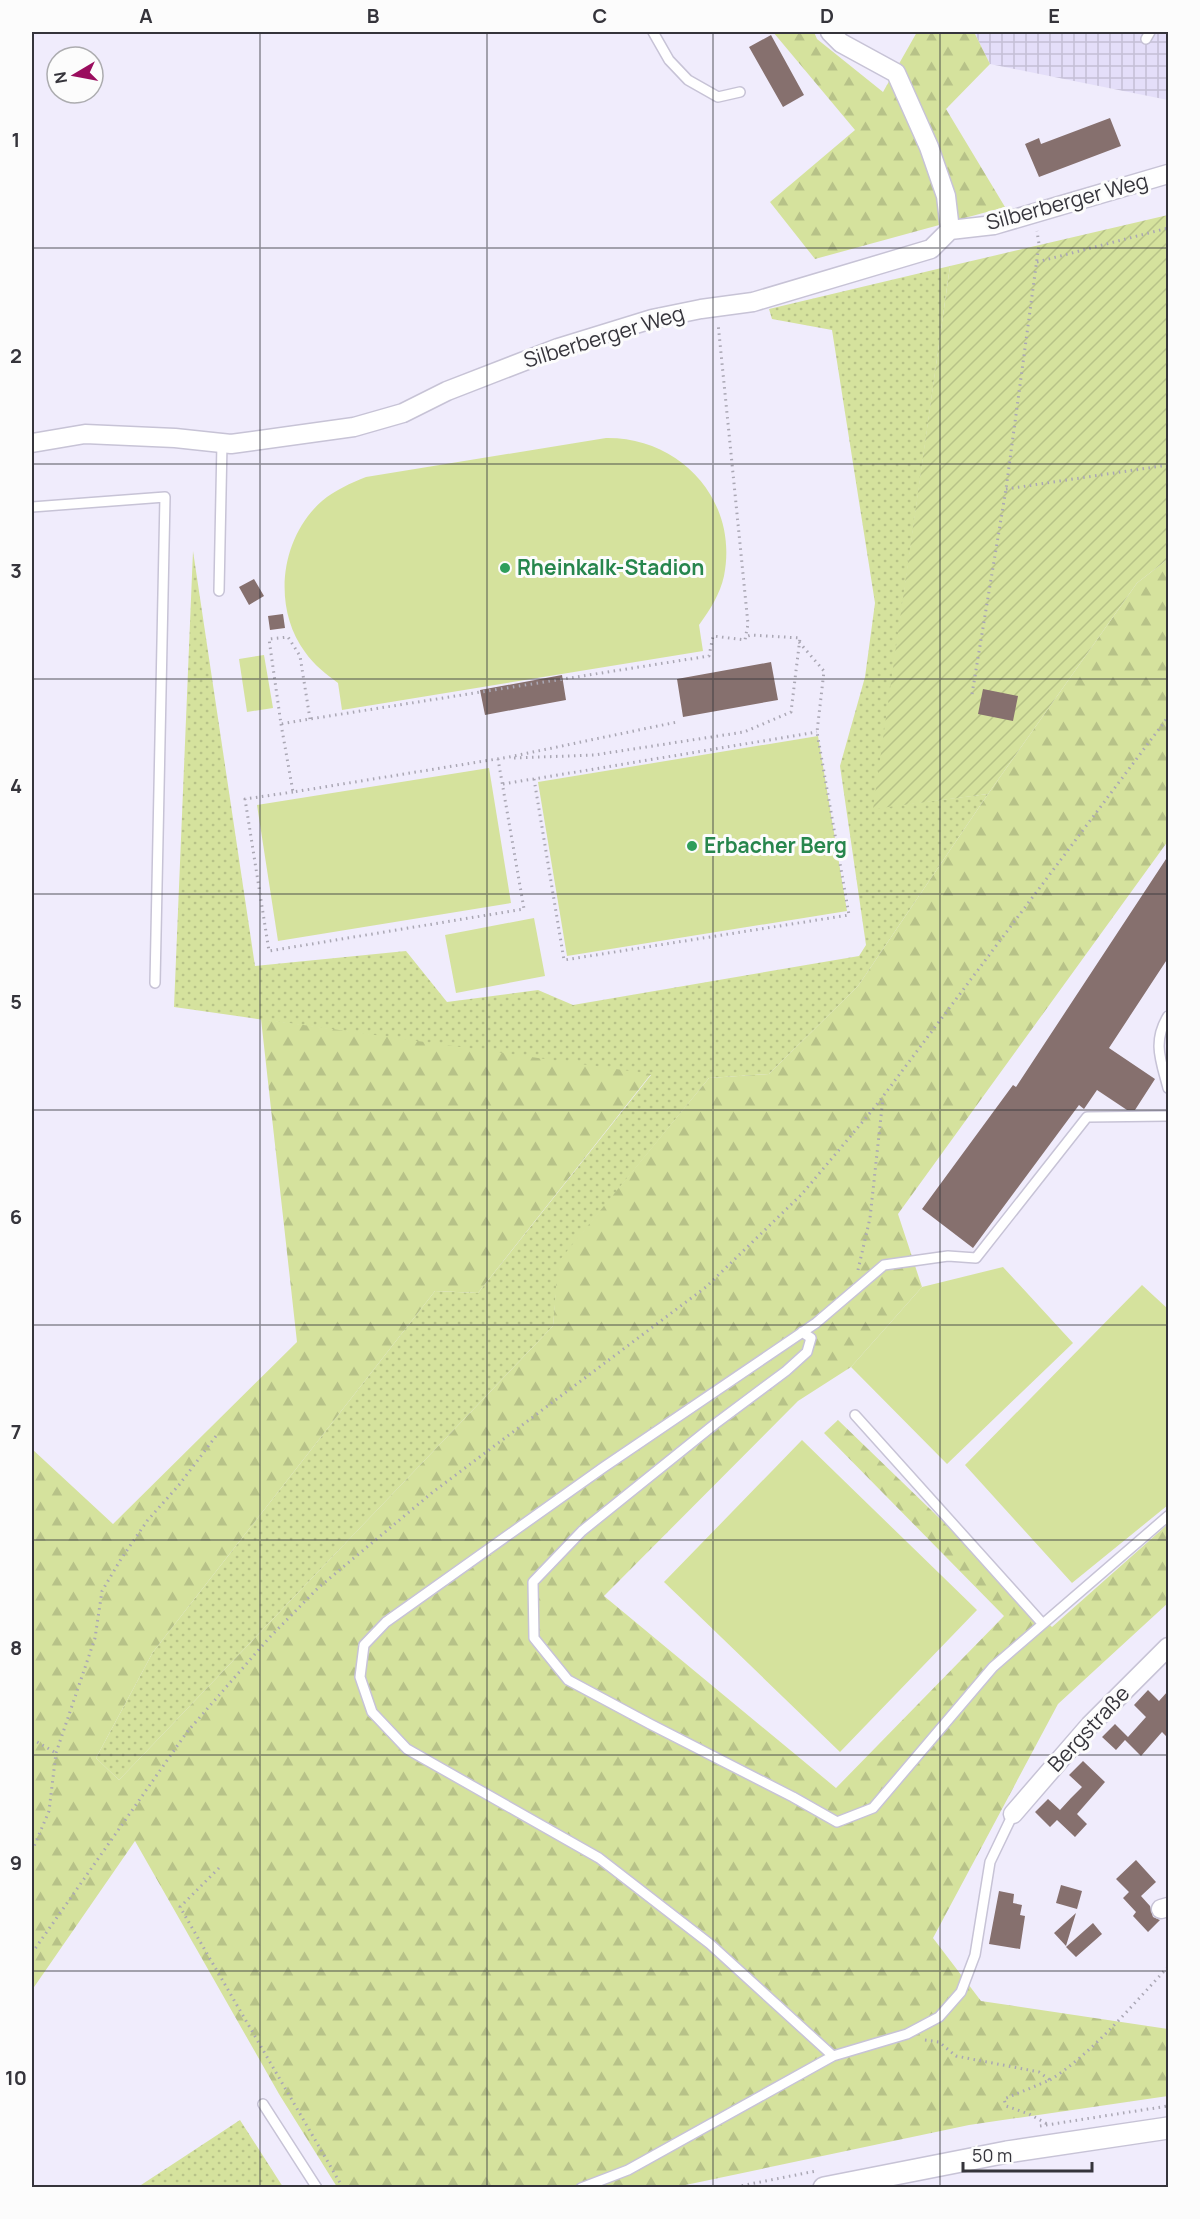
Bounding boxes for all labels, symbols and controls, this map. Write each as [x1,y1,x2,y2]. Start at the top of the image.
text: A [139,2,153,29]
text: B [367,2,380,29]
text: C [593,2,607,29]
text: D [820,2,834,29]
text: E [1048,2,1060,29]
north arrow [45,45,105,105]
text: N [48,70,72,85]
text: 1 [12,126,20,153]
street label: Silberberger Weg [983,166,1151,236]
street label: Silberberger Weg [520,298,687,374]
text: 2 [10,342,22,369]
place label: Rheinkalk-Stadion [517,553,704,581]
text: 3 [10,557,22,584]
marker: Rheinkalk-Stadion [498,561,512,575]
text: 4 [10,772,22,799]
place label: Erbacher Berg [704,831,847,859]
marker: Erbacher Berg [685,839,699,853]
text: 5 [10,988,22,1015]
text: 6 [10,1203,22,1230]
text: 7 [11,1418,21,1445]
text: 8 [10,1634,22,1661]
street label: Bergstraße [1041,1679,1135,1777]
text: 9 [10,1849,22,1876]
text: 10 [5,2064,27,2091]
scale bar [963,2135,1092,2173]
text: 50 m [972,2143,1012,2167]

